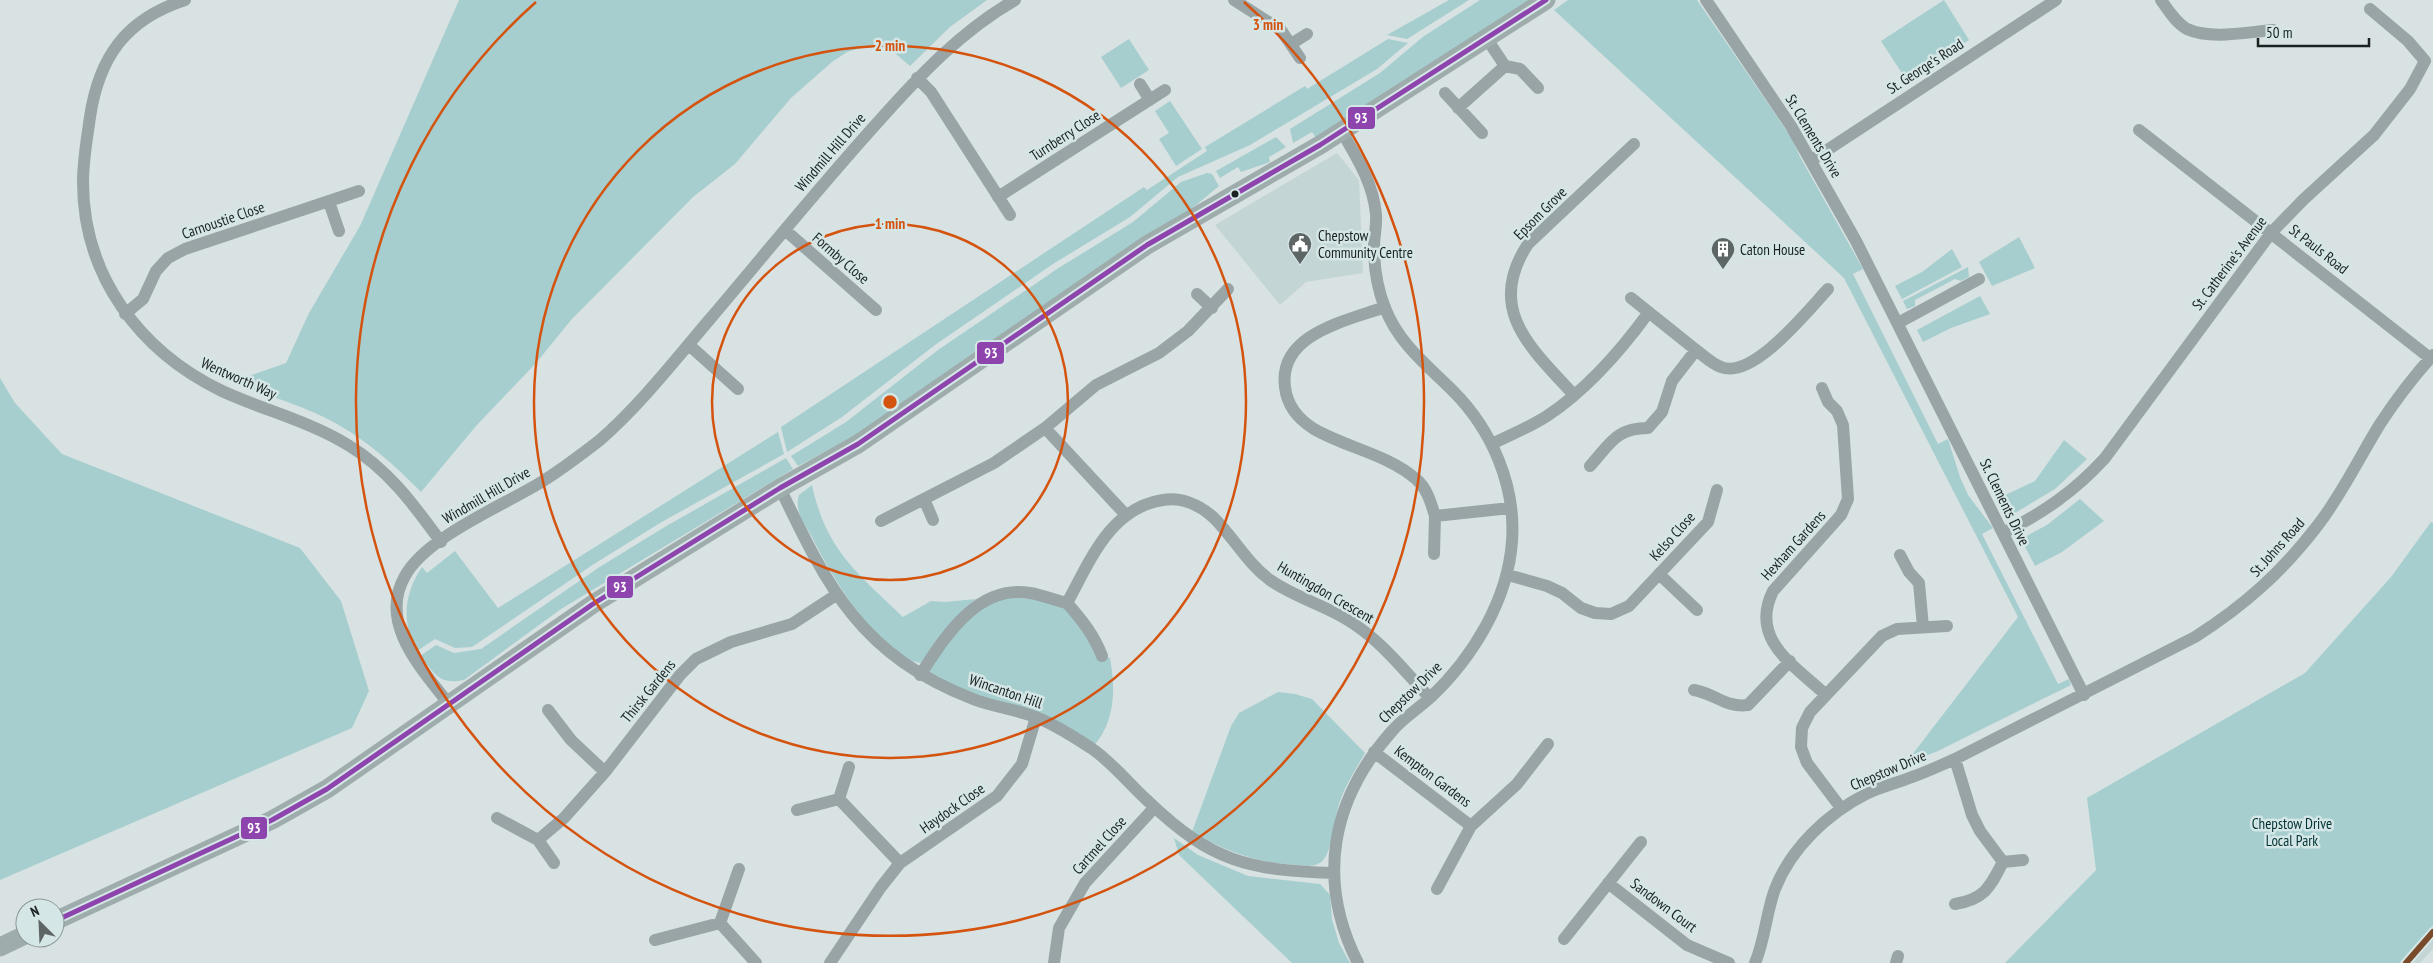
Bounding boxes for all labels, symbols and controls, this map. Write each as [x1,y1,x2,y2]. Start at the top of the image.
text: 3 min [1253,15,1283,34]
scale bar [2258,15,2369,47]
text: 50 m [2266,23,2292,42]
street label: St. George's Road [1883,34,1967,98]
text: 2 min [875,36,905,55]
street label: St. Clements Drive [1782,91,1846,181]
street label: Turnberry Close [1026,105,1104,165]
line badge: 93 [1347,106,1376,130]
street label: Windmill Hill Drive [791,109,869,195]
text: 93 [1354,109,1368,127]
street label: Epsom Grove [1509,182,1571,244]
unlabelled marker [1230,189,1240,199]
street label: Carnoustie Close [179,197,267,243]
street label: St. Catherine's Avenue [2188,212,2270,314]
text: 1 min [875,214,905,233]
street label: St Pauls Road [2286,220,2352,278]
place label: Chepstow Community Centre [1318,226,1413,262]
street label: Formby Close [809,228,873,288]
public building icon: Chepstow Community Centre [1287,231,1313,265]
building icon: Caton House [1710,236,1736,270]
place label: Caton House [1740,240,1805,259]
line badge: 93 [976,341,1005,365]
text: 93 [984,344,998,362]
street label: Wentworth Way [198,353,280,403]
centre of rings [881,393,899,411]
street label: St. Clements Drive [1976,456,2034,548]
street label: Windmill Hill Drive [439,462,533,528]
street label: Hexham Gardens [1757,506,1829,584]
street label: Kelso Close [1645,508,1699,564]
street label: St. Johns Road [2246,514,2308,580]
street label: Huntingdon Crescent [1274,557,1378,627]
line badge: 93 [606,575,634,599]
text: 93 [613,578,627,596]
street label: Thirsk Gardens [617,655,679,727]
street label: Chepstow Drive [1374,657,1446,727]
street label: Wincanton Hill [967,670,1046,713]
street label: Kempton Gardens [1391,741,1475,811]
street label: Chepstow Drive [1847,746,1929,794]
street label: Haydock Close [916,779,988,837]
street label: Cartmel Close [1068,812,1130,878]
park label: Chepstow Drive Local Park [2252,814,2332,850]
line badge: 93 [240,816,268,840]
text: 93 [247,819,261,837]
street label: Sandown Court [1627,874,1701,936]
north arrow [15,898,65,948]
text: N [28,901,42,921]

